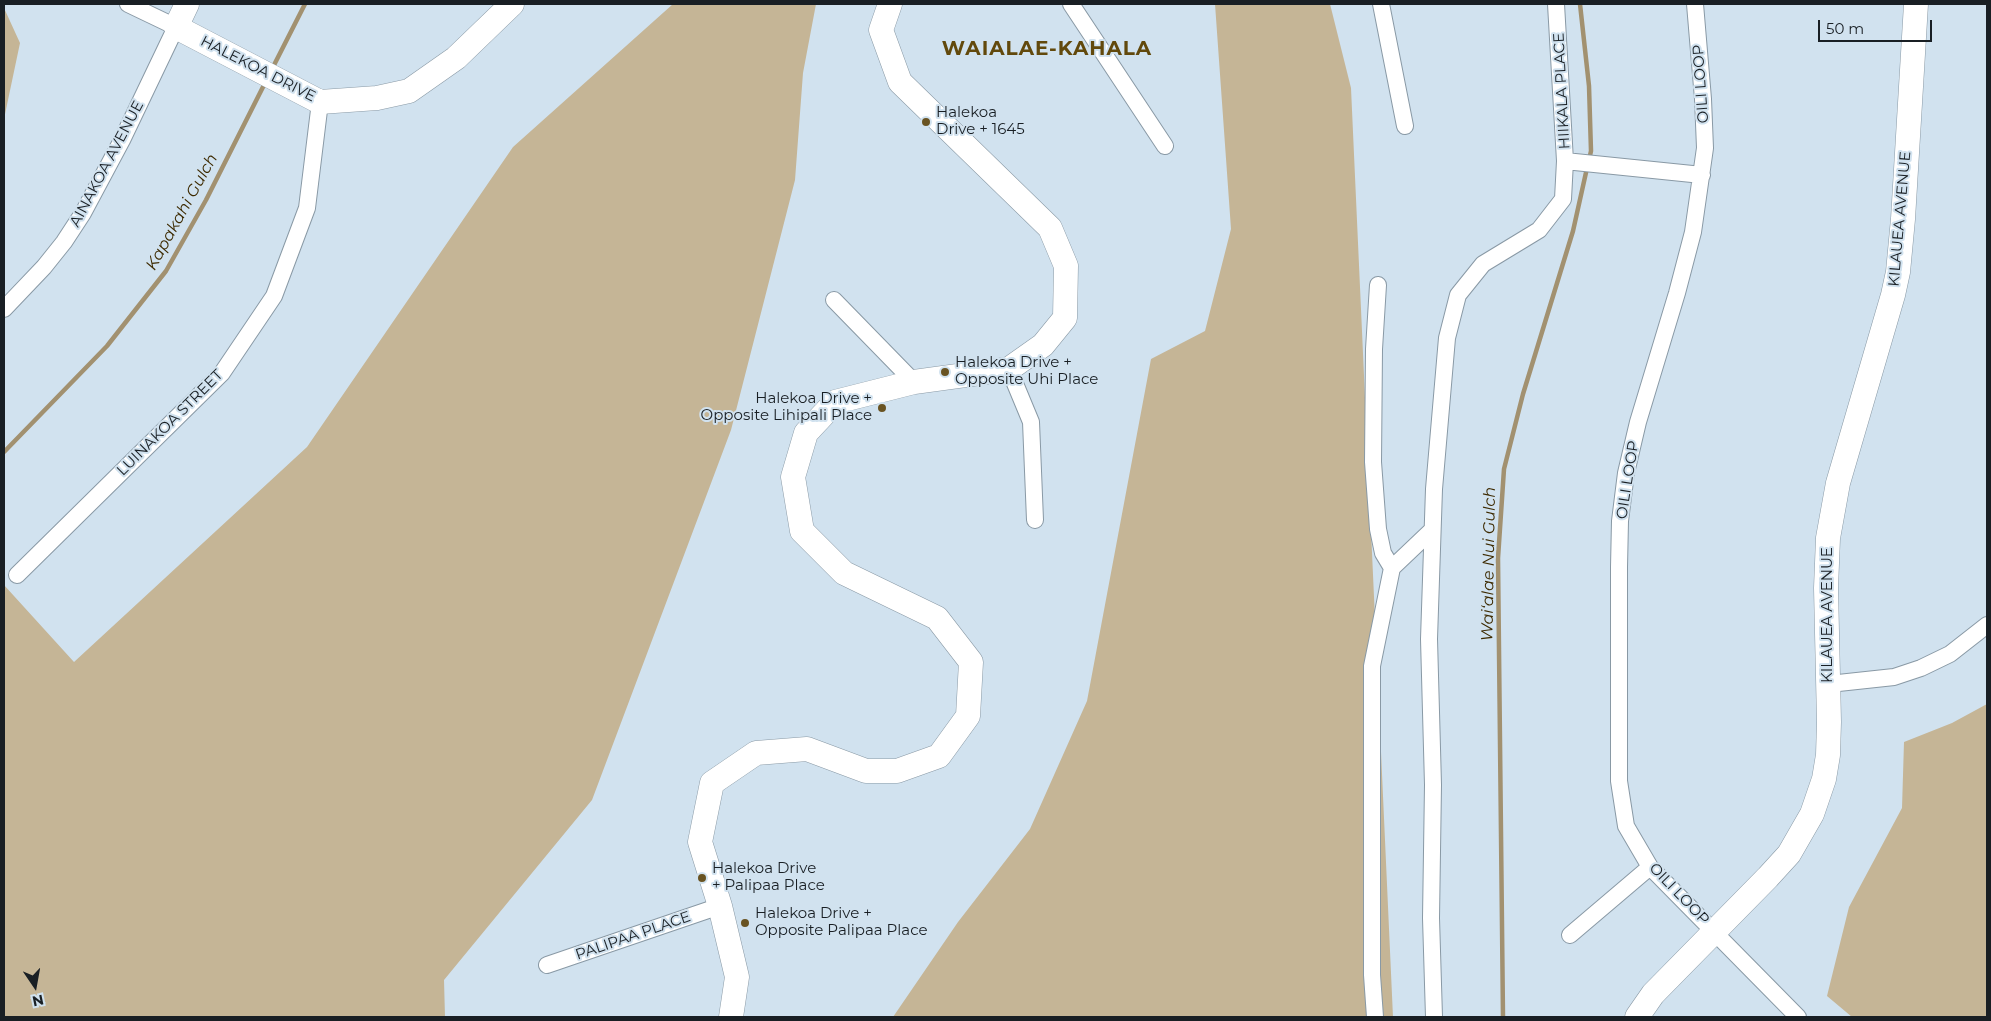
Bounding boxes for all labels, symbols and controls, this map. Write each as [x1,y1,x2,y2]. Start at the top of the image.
scale bar [1821,10,1935,42]
text: 50 m [1826,19,1864,38]
street label: HALEKOA DRIVE [197,32,319,106]
street label: HIIKALA PLACE [1550,32,1574,150]
district label: WAIALAE-KAHALA [940,37,1154,61]
street label: OILI LOOP [1689,44,1713,124]
street label: AINAKOA AVENUE [66,98,148,230]
place label: Halekoa Drive + 1645 [936,104,1025,139]
marker: Halekoa Drive + 1645 [920,116,932,128]
water label: Kapakahi Gulch [142,151,222,273]
street label: KILAUEA AVENUE [1885,151,1915,287]
place label: Halekoa Drive + Opposite Uhi Place [955,354,1098,389]
street label: LUINAKOA STREET [113,366,227,480]
marker: Halekoa Drive + Opposite Uhi Place [939,366,951,378]
place label: Halekoa Drive + Opposite Lihipali Place [701,390,872,425]
marker: Halekoa Drive + Opposite Lihipali Place [876,402,888,414]
street label: OILI LOOP [1613,440,1643,520]
water label: Waiʻalae Nui Gulch [1478,487,1500,641]
street label: KILAUEA AVENUE [1819,547,1837,683]
street label: OILI LOOP [1645,859,1713,929]
place label: Halekoa Drive + Palipaa Place [712,860,825,895]
marker: Halekoa Drive + Palipaa Place [696,872,708,884]
place label: Halekoa Drive + Opposite Palipaa Place [755,905,928,940]
street label: PALIPAA PLACE [573,908,693,964]
marker: Halekoa Drive + Opposite Palipaa Place [739,917,751,929]
north arrow [10,961,60,1011]
text: N [31,991,46,1011]

